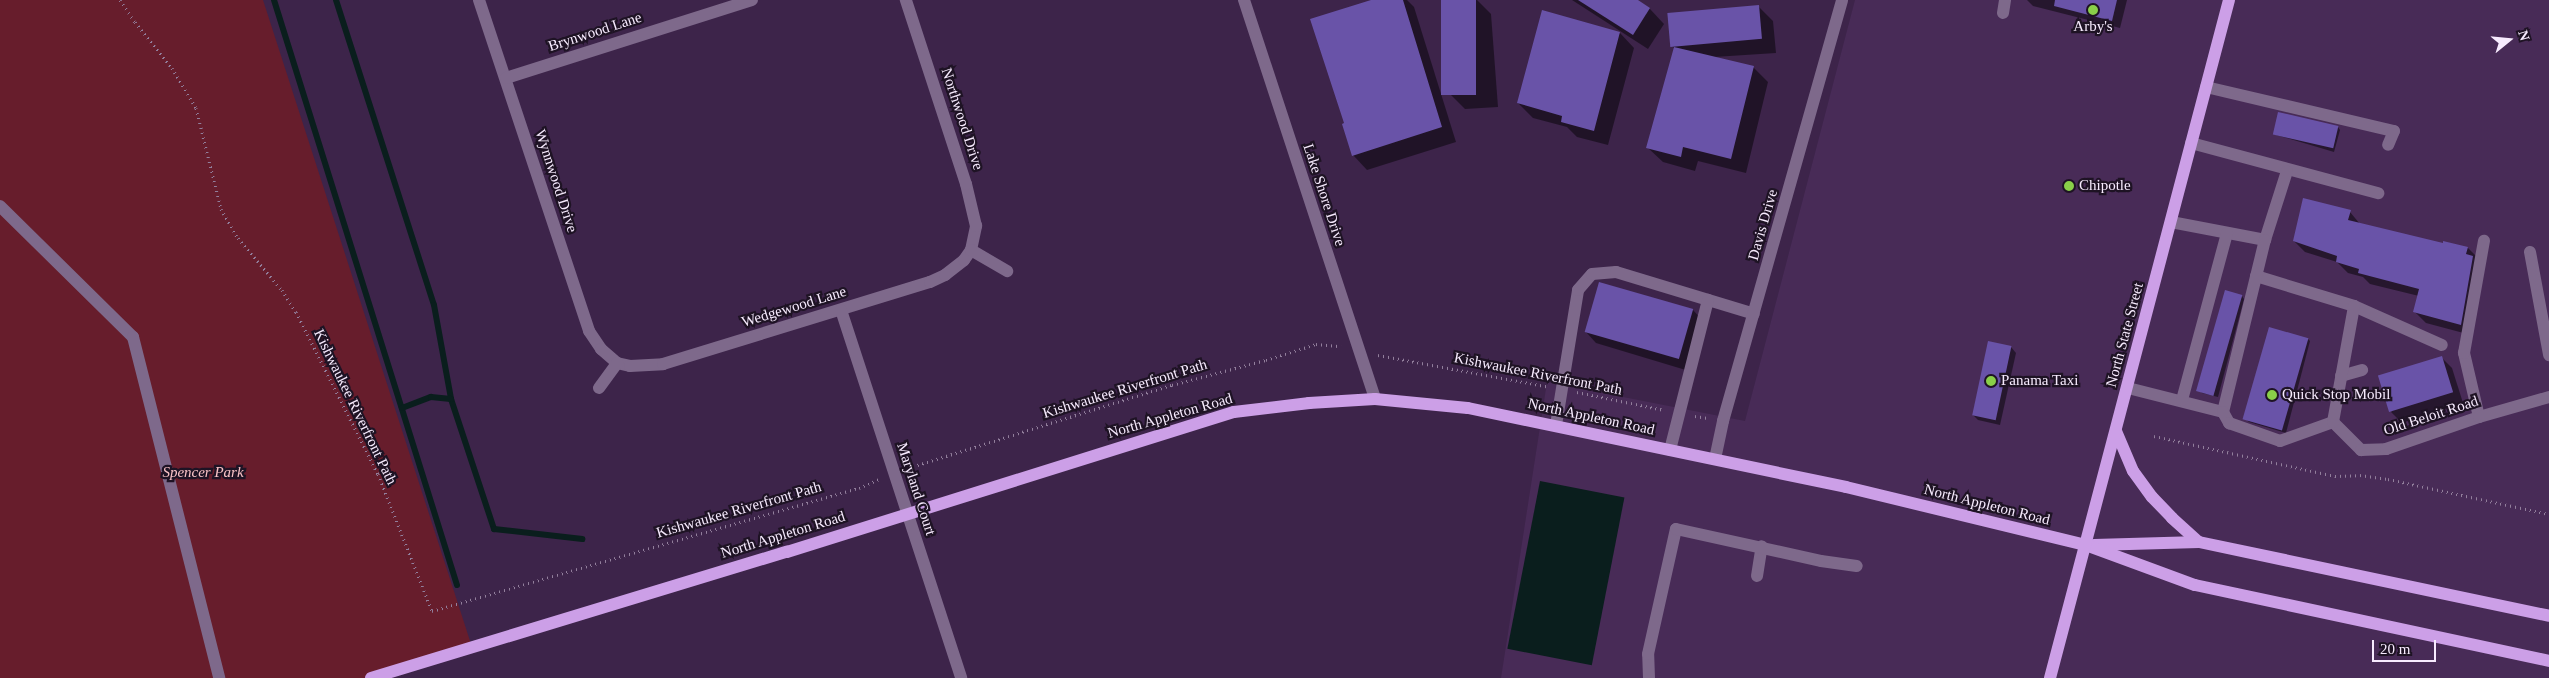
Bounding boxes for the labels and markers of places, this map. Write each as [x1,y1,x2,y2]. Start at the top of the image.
marker: Arby's [2087,4,2099,16]
place label: Arby's [2073,18,2113,36]
place label: Chipotle [2079,177,2131,195]
marker: Chipotle [2063,180,2075,192]
place label: Panama Taxi [2001,372,2079,390]
marker: Panama Taxi [1985,375,1997,387]
place label: Quick Stop Mobil [2282,386,2390,404]
marker: Quick Stop Mobil [2266,389,2278,401]

